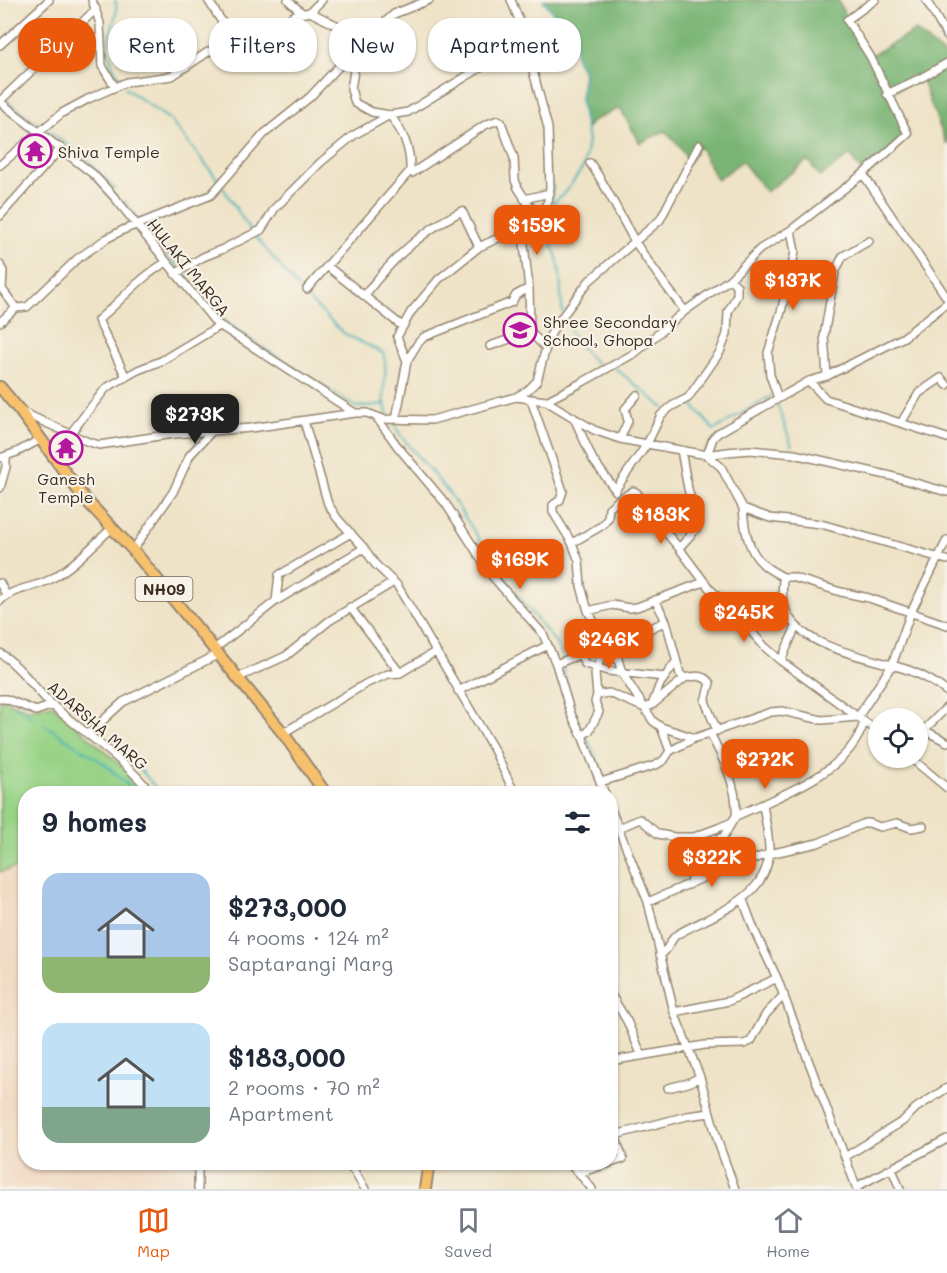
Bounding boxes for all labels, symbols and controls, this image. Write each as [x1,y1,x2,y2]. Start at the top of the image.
chip: Buy [18,18,96,72]
chip: Rent [108,18,197,72]
chip: Filters [209,18,317,72]
chip: New [329,18,416,72]
chip: Apartment [428,18,581,72]
temple icon: Shiva Temple [17,133,53,169]
place label: Shiva Temple [58,141,160,162]
pin: $159K [495,205,579,256]
text: $159K [508,211,566,237]
street label: HULAKI MARGA [143,214,235,320]
pin: $137K [751,260,835,311]
text: $137K [764,266,822,292]
place label: Shree Secondary School, Ghopa [543,311,677,350]
school or university icon: Shree Secondary School, Ghopa [502,312,538,348]
pin: $273K [153,394,237,445]
text: $273K [165,400,225,426]
temple icon: Ganesh Temple [48,430,84,466]
place label: Ganesh Temple [37,468,95,507]
pin: $183K [619,494,703,545]
text: $183K [632,500,690,526]
pin: $169K [478,539,562,590]
text: $169K [491,545,549,571]
road number: NH09 [136,577,192,601]
pin: $245K [702,592,786,643]
text: $245K [713,598,775,624]
pin: $246K [567,619,651,670]
text: $246K [578,625,640,651]
street label: ADARSHA MARG [44,676,153,774]
map controls [868,708,928,768]
button: locate [868,708,928,768]
pin: $272K [723,739,807,790]
text: $272K [735,745,795,771]
text: 9 homes [42,805,147,839]
icon: filters [561,806,594,839]
pin: $322K [670,837,754,888]
text: $322K [682,843,742,869]
text: $273,000 [228,890,347,924]
icon: home [90,897,162,969]
text: 4 rooms · 124 m² [228,924,389,950]
text: Saptarangi Marg [228,950,393,976]
text: $183,000 [228,1040,345,1074]
icon: home [90,1047,162,1119]
text: 2 rooms · 70 m² [228,1074,380,1100]
text: Apartment [228,1100,334,1126]
tab: Map [137,1204,170,1261]
tab: Saved [444,1204,492,1261]
tab: Home [766,1204,810,1261]

